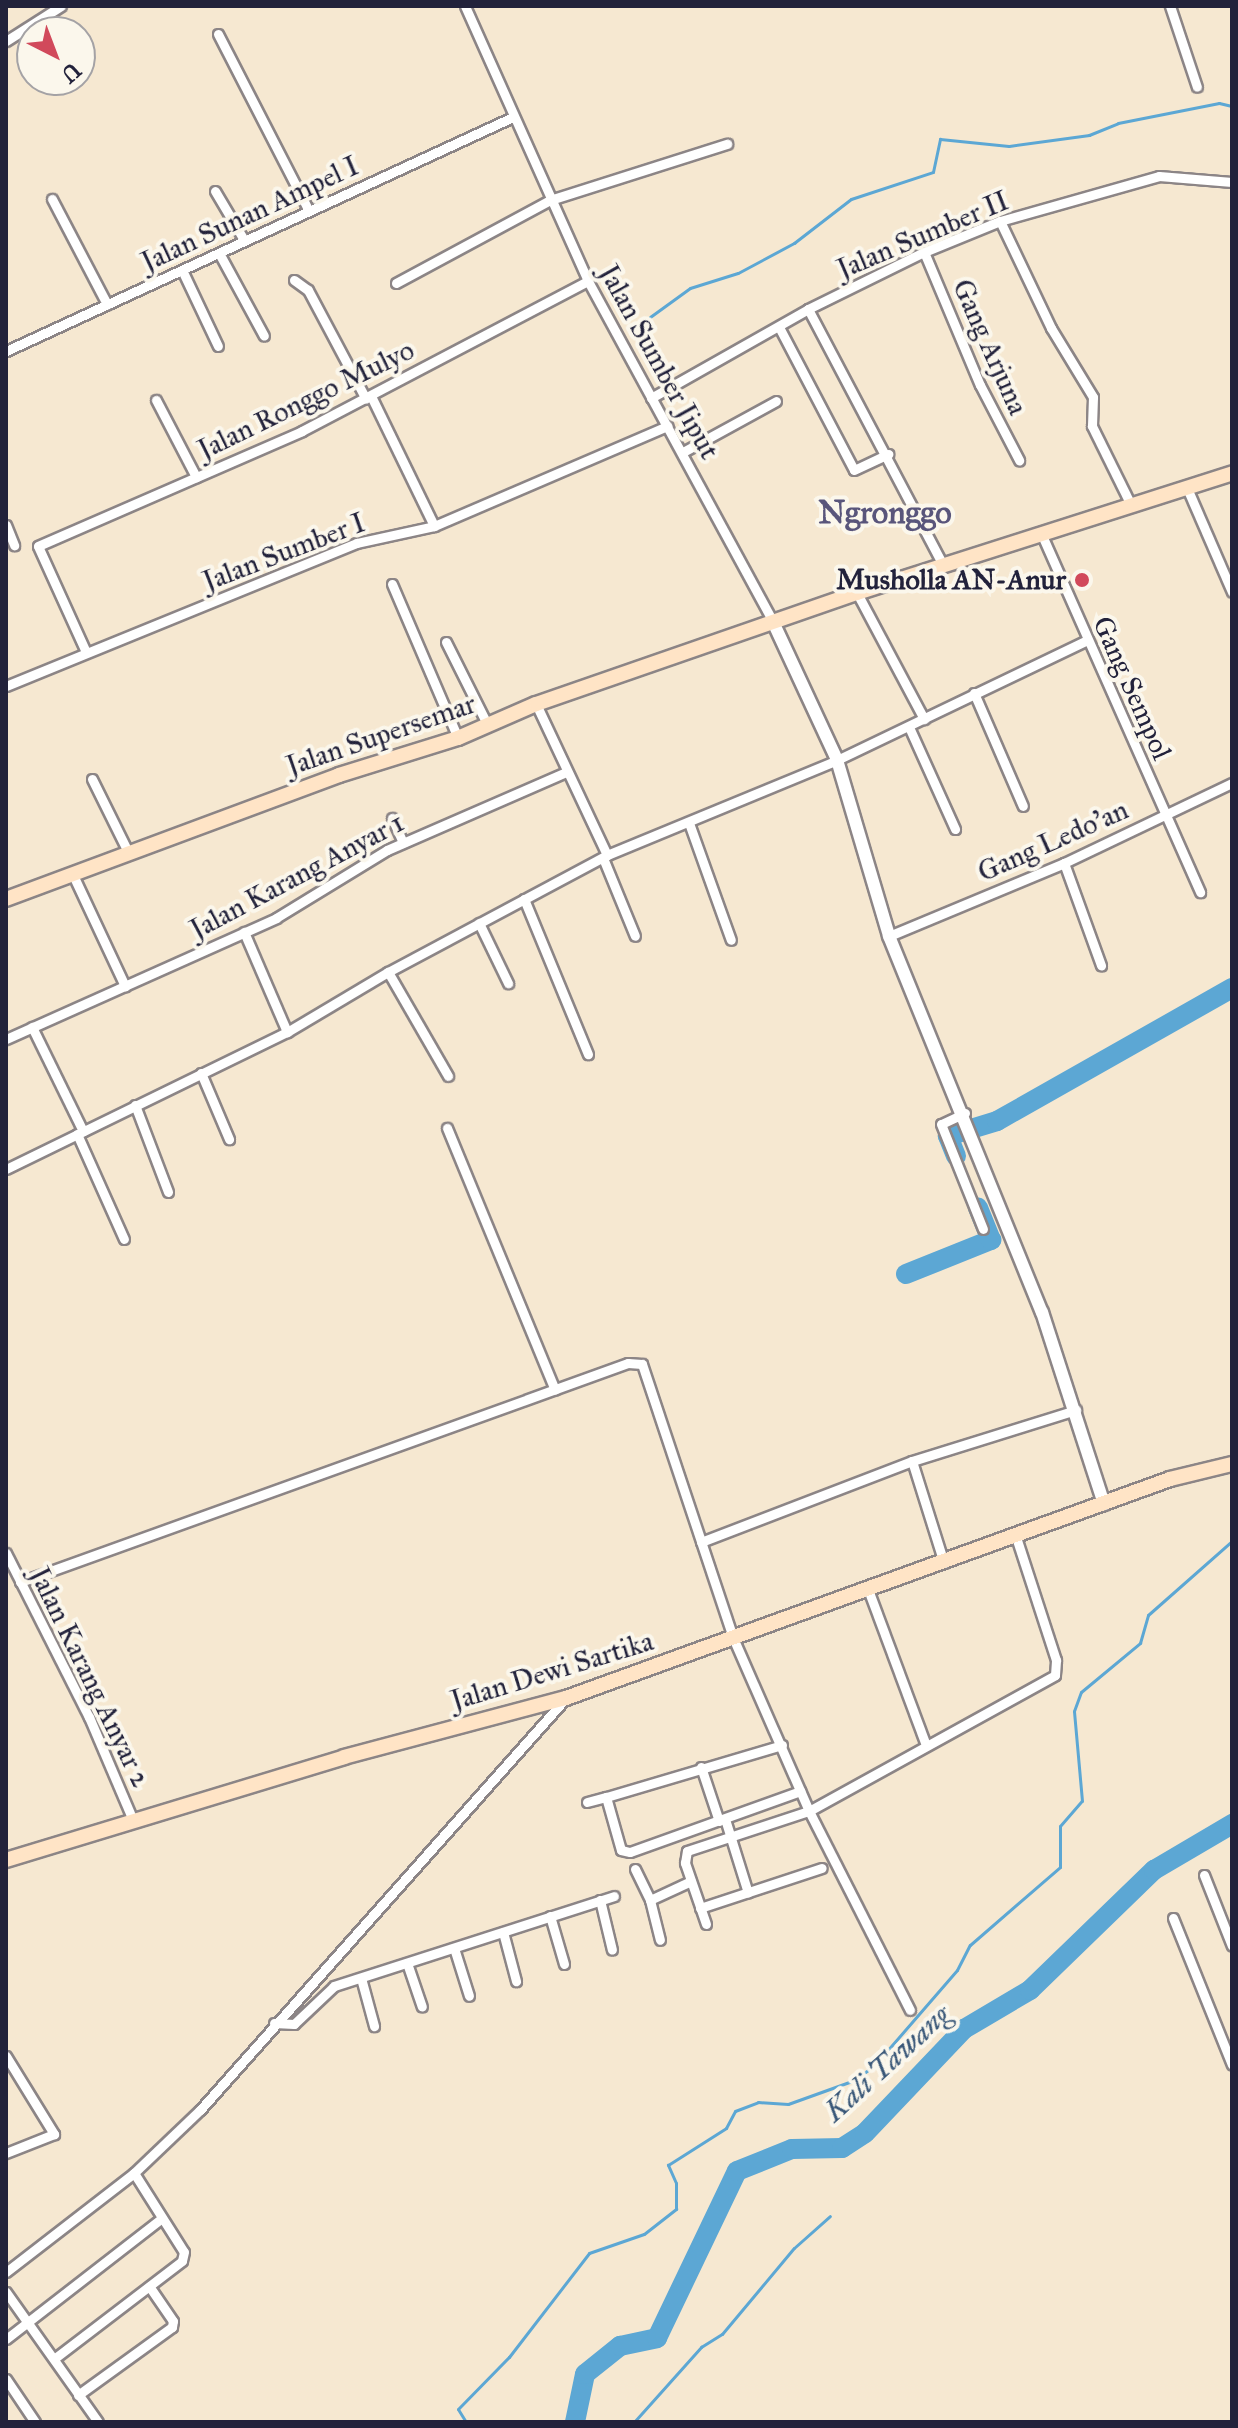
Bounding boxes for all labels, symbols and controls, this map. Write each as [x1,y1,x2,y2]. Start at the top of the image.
north arrow [16,16,96,96]
text: U [56,57,87,89]
street label: Jalan Sunan Ampel I [136,149,364,279]
street label: Jalan Sumber II [832,184,1014,286]
street label: Jalan Sumber Jiput [592,259,726,465]
street label: Gang Arjuna [945,274,1035,420]
street label: Jalan Ronggo Mulyo [192,333,420,467]
district label: Ngronggo [818,494,952,532]
street label: Jalan Sumber I [198,506,370,598]
place label: Musholla AN-Anur [836,563,1066,597]
marker: Musholla AN-Anur [1073,571,1091,589]
street label: Gang Sempol [1085,611,1179,765]
street label: Jalan Supersemar [282,687,480,783]
street label: Gang Ledo'an [973,793,1133,889]
street label: Jalan Karang Anyar 1 [184,805,410,947]
street label: Jalan Karang Anyar 2 [22,1562,158,1792]
street label: Jalan Dewi Sartika [447,1624,657,1718]
water label: Kali Tawang [816,1997,958,2129]

